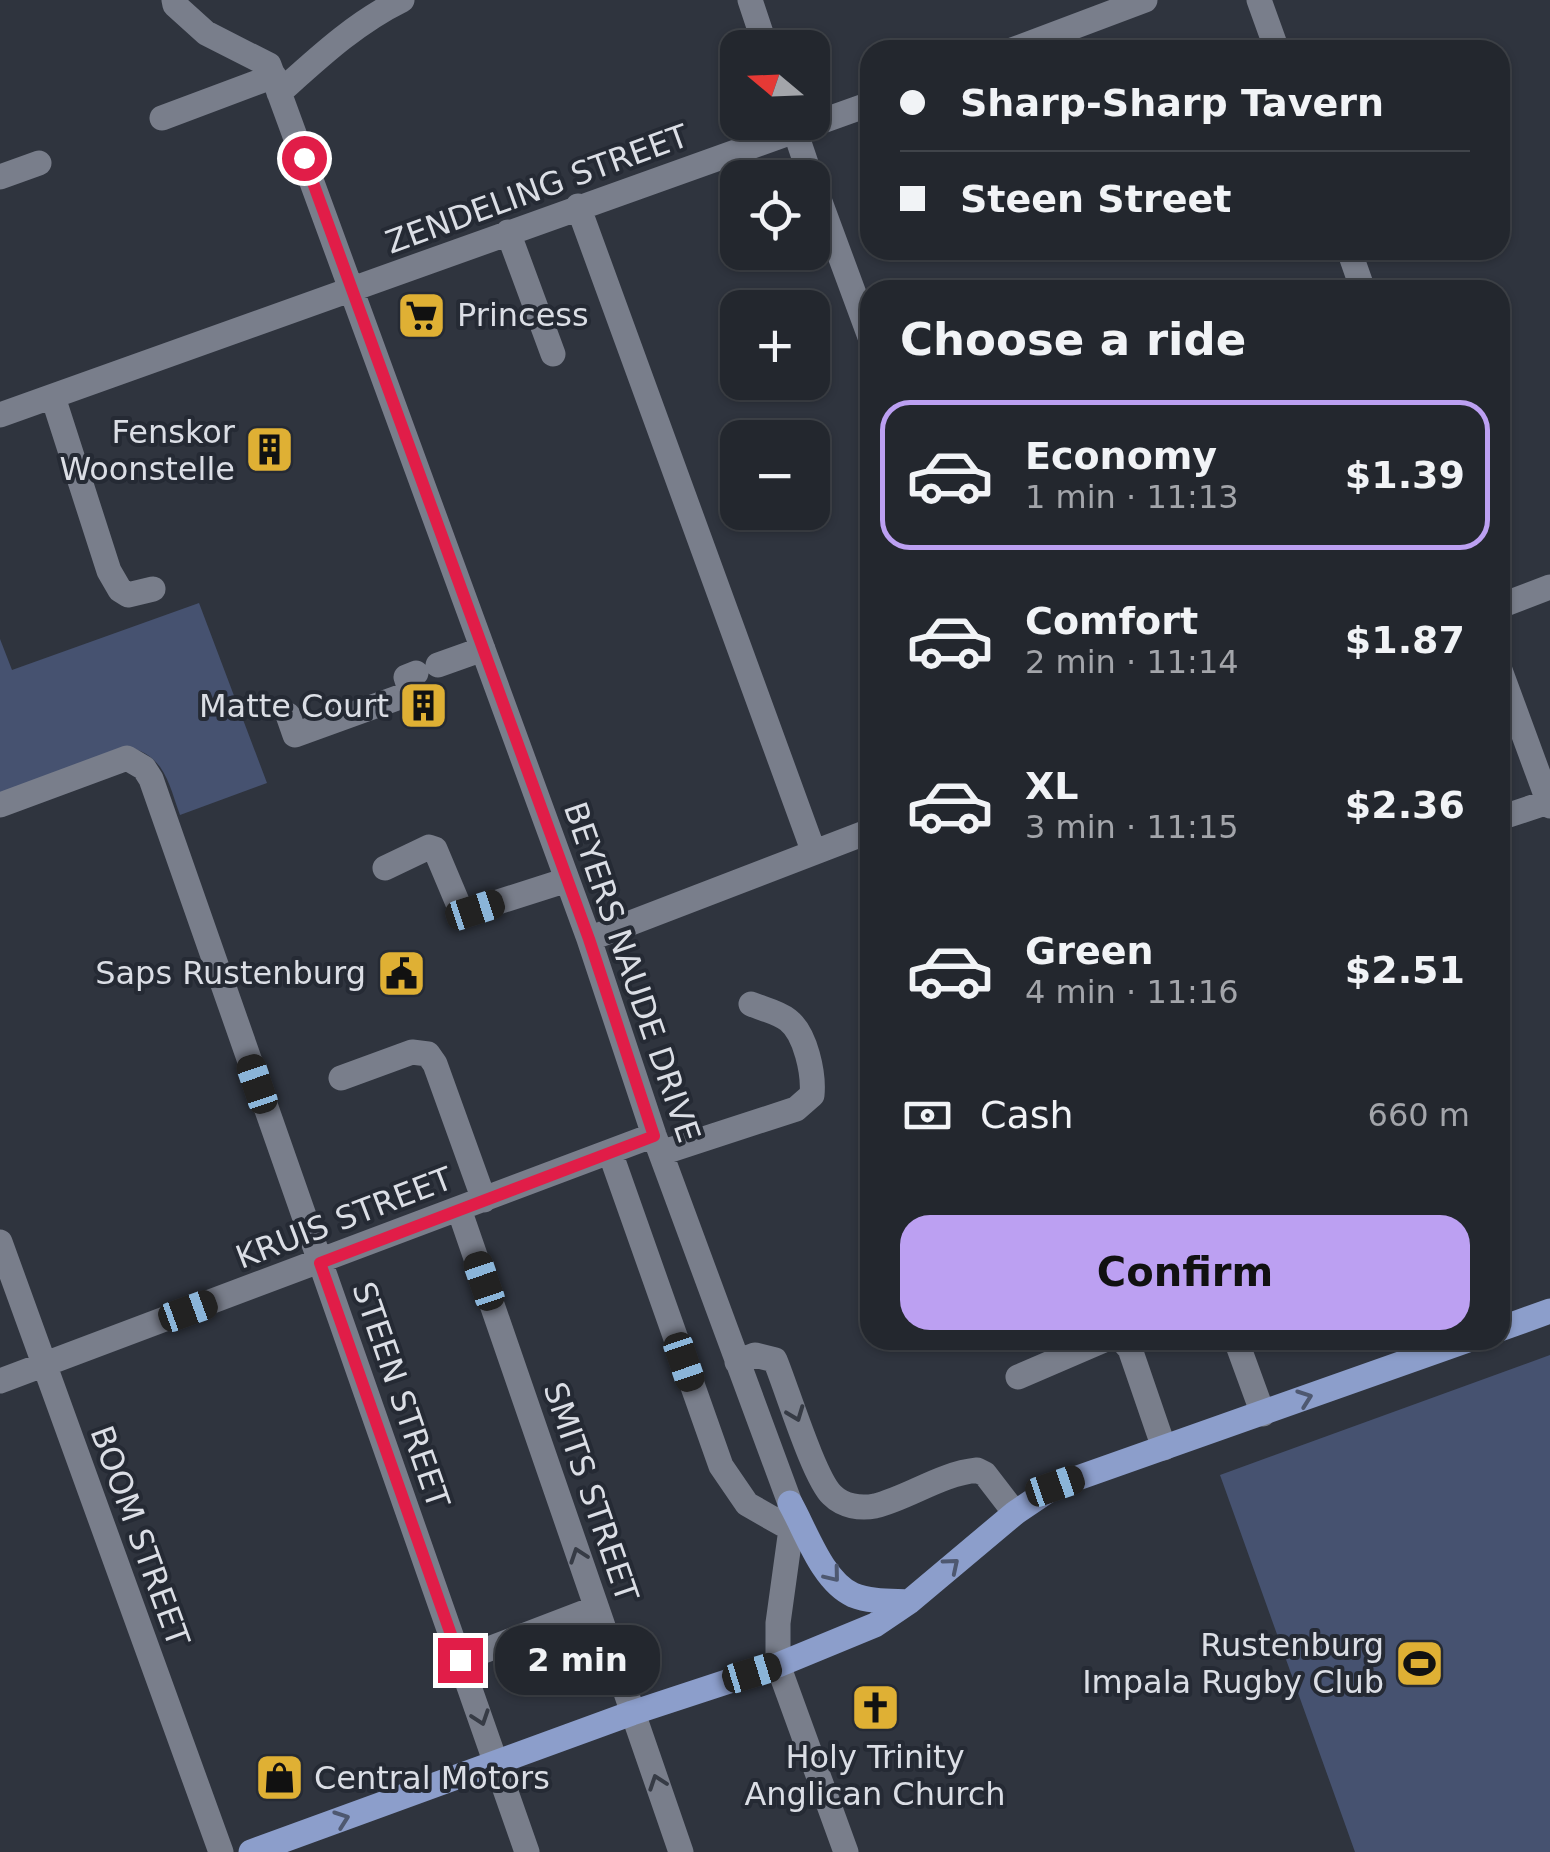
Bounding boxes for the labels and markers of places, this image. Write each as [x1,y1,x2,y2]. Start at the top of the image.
supermarket icon: Princess [396,289,448,341]
place label: Princess [457,296,589,334]
place label: Fenskor Woonstelle [59,413,236,488]
building icon: Fenskor Woonstelle [244,424,296,476]
building icon: Matte Court [398,680,450,732]
place label: Matte Court [199,687,389,725]
public building icon: Saps Rustenburg [375,947,427,999]
place label: Saps Rustenburg [95,954,366,992]
place label: Rustenburg Impala Rugby Club [1082,1626,1384,1701]
sports icon: Rustenburg Impala Rugby Club [1393,1637,1445,1689]
church icon: Holy Trinity Anglican Church [849,1681,901,1733]
place label: Holy Trinity Anglican Church [744,1738,1006,1813]
shop icon: Central Motors [253,1752,305,1804]
place label: Central Motors [314,1759,550,1797]

